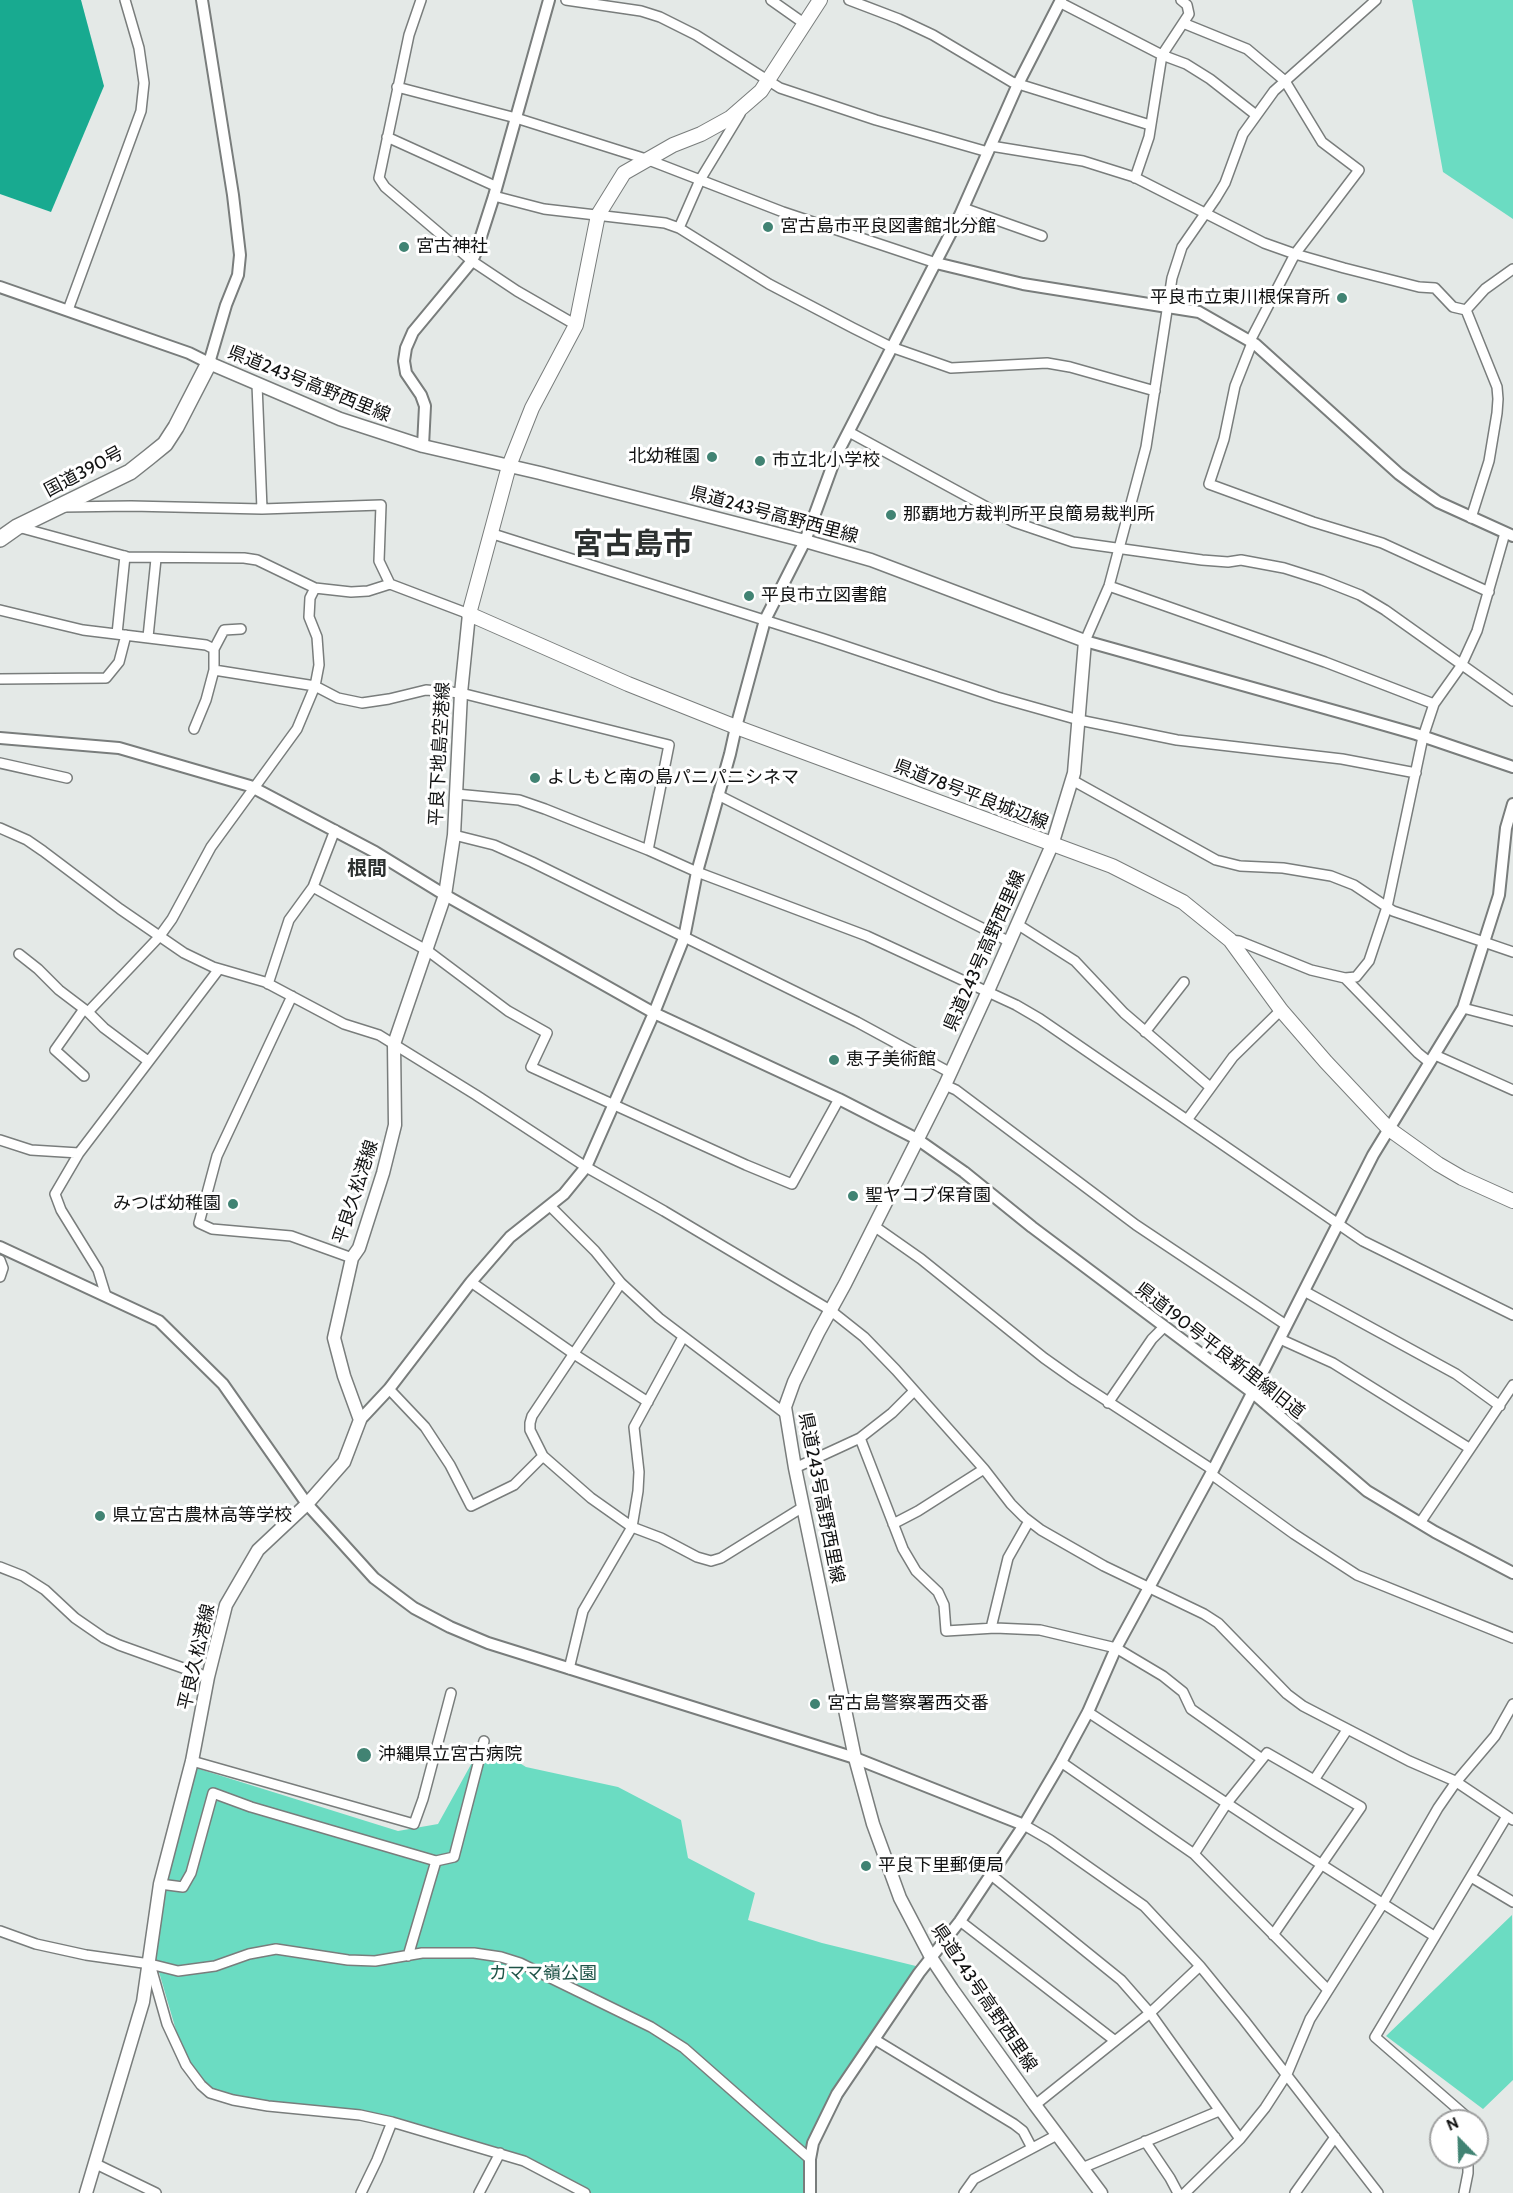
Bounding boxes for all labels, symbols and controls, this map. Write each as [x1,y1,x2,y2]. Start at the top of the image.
place label: 宮古島市平良図書館北分館 [780,216,996,238]
marker: 宮古島市平良図書館北分館 [761,220,775,234]
place label: 宮古神社 [416,236,488,258]
marker: 宮古神社 [397,240,411,254]
place label: 平良市立東川根保育所 [1150,287,1330,309]
marker: 平良市立東川根保育所 [1335,291,1349,305]
street label: 県道243号高野西里線 [224,341,394,427]
street label: 国道390号 [41,442,127,502]
place label: 北幼稚園 [628,446,700,468]
marker: 北幼稚園 [705,450,719,464]
place label: 市立北小学校 [772,450,880,472]
marker: 市立北小学校 [753,454,767,468]
street label: 県道243号高野西里線 [687,482,861,548]
place label: 那覇地方裁判所平良簡易裁判所 [903,504,1155,526]
marker: 那覇地方裁判所平良簡易裁判所 [884,508,898,522]
district label: 宮古島市 [573,527,693,563]
place label: 平良市立図書館 [761,585,887,607]
marker: 平良市立図書館 [742,589,756,603]
street label: 平良下地島空港線 [425,682,455,826]
street label: 県道78号平良城辺線 [891,756,1051,834]
place label: よしもと南の島パニパニシネマ [547,767,799,789]
marker: よしもと南の島パニパニシネマ [528,771,542,785]
district label: 根間 [347,857,387,881]
street label: 県道243号高野西里線 [940,867,1030,1035]
place label: 恵子美術館 [846,1049,936,1071]
marker: 恵子美術館 [827,1053,841,1067]
street label: 平良久松港線 [329,1137,383,1247]
place label: 聖ヤコブ保育園 [865,1185,991,1207]
marker: 聖ヤコブ保育園 [846,1189,860,1203]
place label: みつば幼稚園 [113,1193,221,1215]
marker: みつば幼稚園 [226,1197,240,1211]
street label: 県道190号平良新里線旧道 [1131,1278,1309,1424]
street label: 県道243号高野西里線 [794,1411,848,1585]
place label: 県立宮古農林高等学校 [112,1505,292,1527]
marker: 県立宮古農林高等学校 [93,1509,107,1523]
street label: 平良久松港線 [174,1602,220,1712]
place label: 宮古島警察署西交番 [827,1693,989,1715]
marker: 宮古島警察署西交番 [808,1697,822,1711]
place label: 沖縄県立宮古病院 [378,1744,522,1766]
marker: 沖縄県立宮古病院 [355,1746,373,1764]
place label: 平良下里郵便局 [878,1855,1004,1877]
marker: 平良下里郵便局 [859,1859,873,1873]
street label: 県道243号高野西里線 [927,1920,1041,2076]
park label: カママ嶺公園 [489,1963,597,1985]
north arrow [1429,2109,1489,2169]
text: N [1444,2113,1461,2135]

